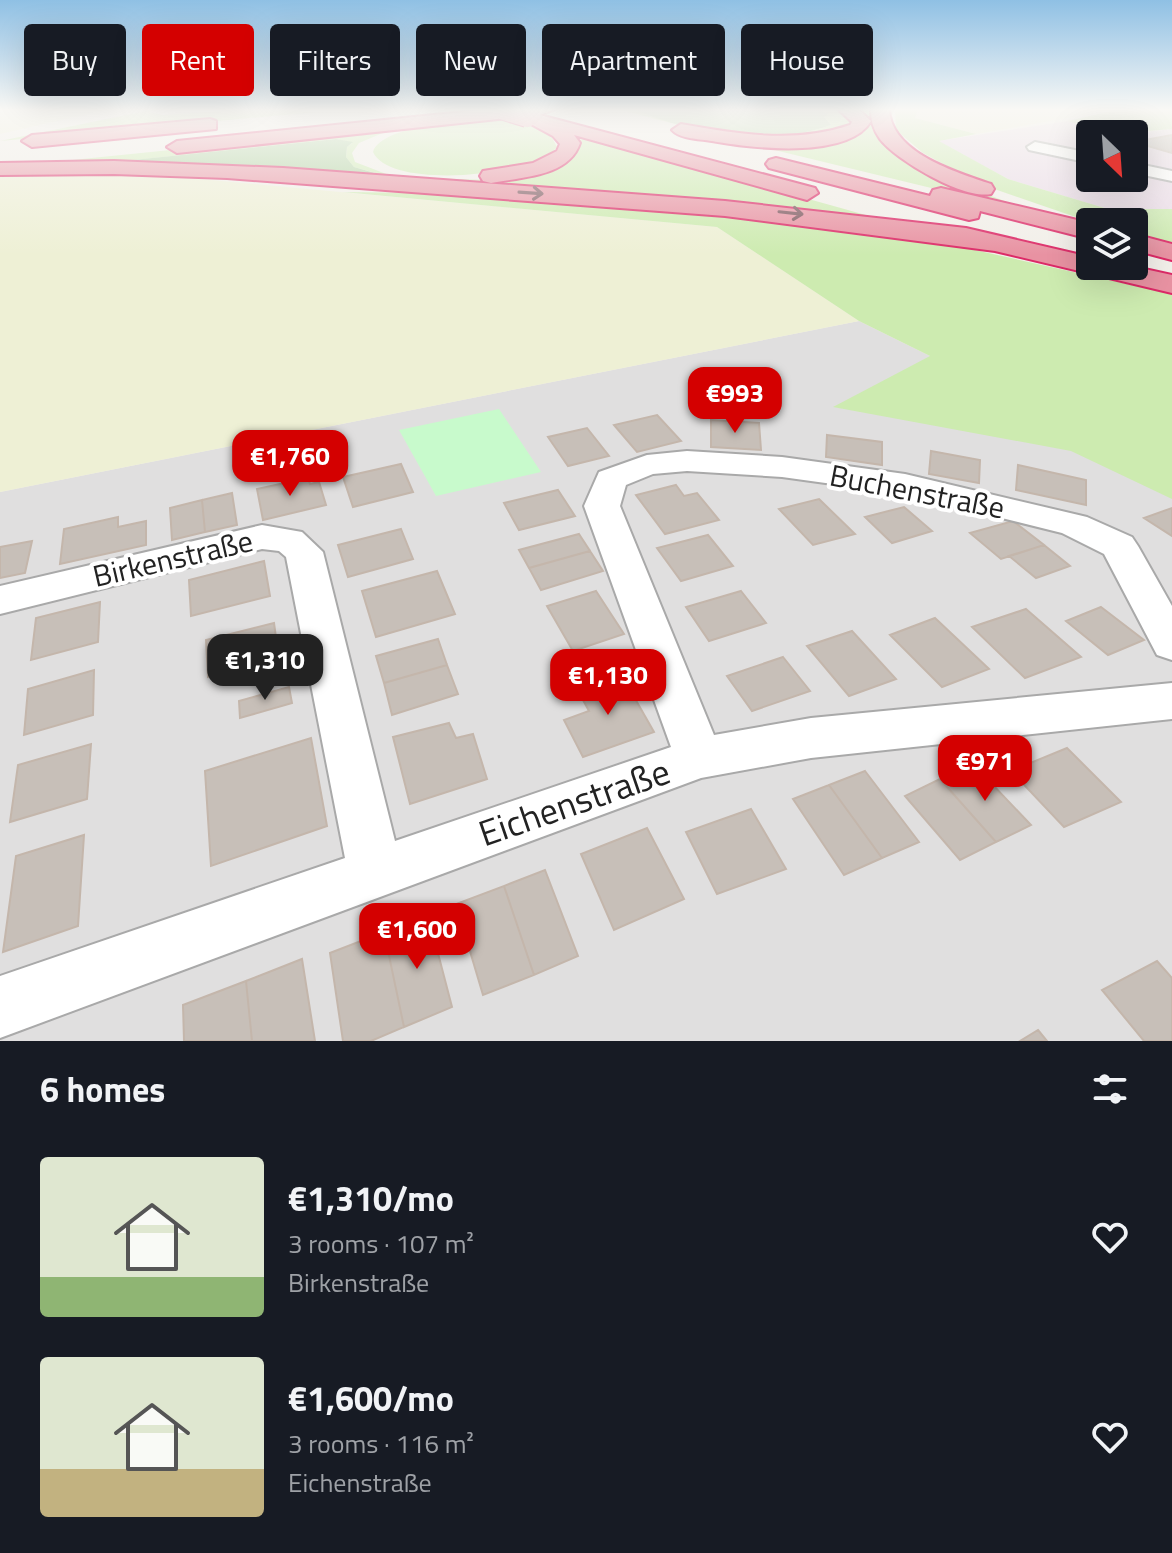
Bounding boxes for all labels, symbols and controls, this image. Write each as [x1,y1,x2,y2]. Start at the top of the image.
chip: Buy [24,24,126,96]
chip: Rent [142,24,254,96]
chip: Filters [270,24,400,96]
chip: New [416,24,526,96]
chip: Apartment [542,24,725,96]
chip: House [741,24,873,96]
north arrow [1076,120,1148,192]
map controls [1076,120,1148,280]
one-way arrow [517,186,544,201]
one-way arrow [777,206,803,221]
button: layers [1076,208,1148,280]
pin: €993 [688,367,782,435]
text: €993 [706,373,764,412]
pin: €1,760 [225,430,355,498]
text: €1,760 [250,436,330,475]
street label: Buchenstraße [826,452,1009,530]
street label: Birkenstraße [88,517,257,599]
pin: €1,310 [200,634,330,702]
text: €1,310 [225,640,305,679]
pin: €1,130 [543,649,673,717]
text: €1,130 [568,655,648,694]
pin: €971 [938,735,1032,803]
text: €971 [956,741,1014,780]
street label: Eichenstraße [471,743,677,860]
pin: €1,600 [352,903,482,971]
text: €1,600 [377,909,457,948]
text: 6 homes [40,1063,165,1115]
icon: filters [1088,1067,1132,1111]
text: €1,310/mo [288,1172,454,1224]
icon: home [104,1189,200,1285]
icon: heart [1088,1215,1132,1259]
text: 3 rooms · 107 m² [288,1224,474,1263]
text: Birkenstraße [288,1263,429,1302]
text: €1,600/mo [288,1372,454,1424]
icon: home [104,1389,200,1485]
icon: heart [1088,1415,1132,1459]
text: 3 rooms · 116 m² [288,1424,474,1463]
text: Eichenstraße [288,1463,432,1502]

